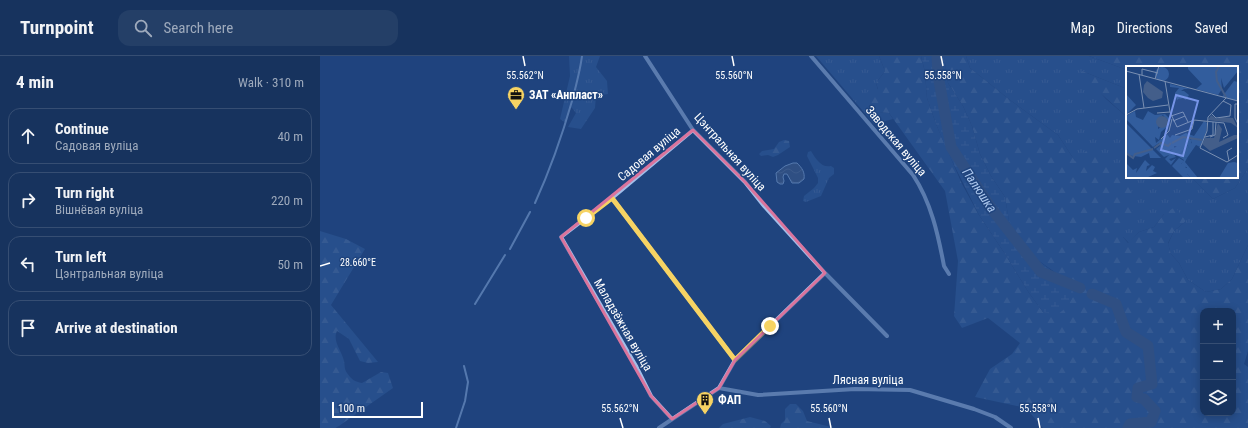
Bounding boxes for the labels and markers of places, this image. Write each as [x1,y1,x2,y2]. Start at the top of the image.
office icon: ЗАТ «Анпласт» [506,85,526,110]
place label: ЗАТ «Анпласт» [529,88,603,102]
building icon: ФАП [695,390,715,415]
place label: ФАП [718,393,741,407]

